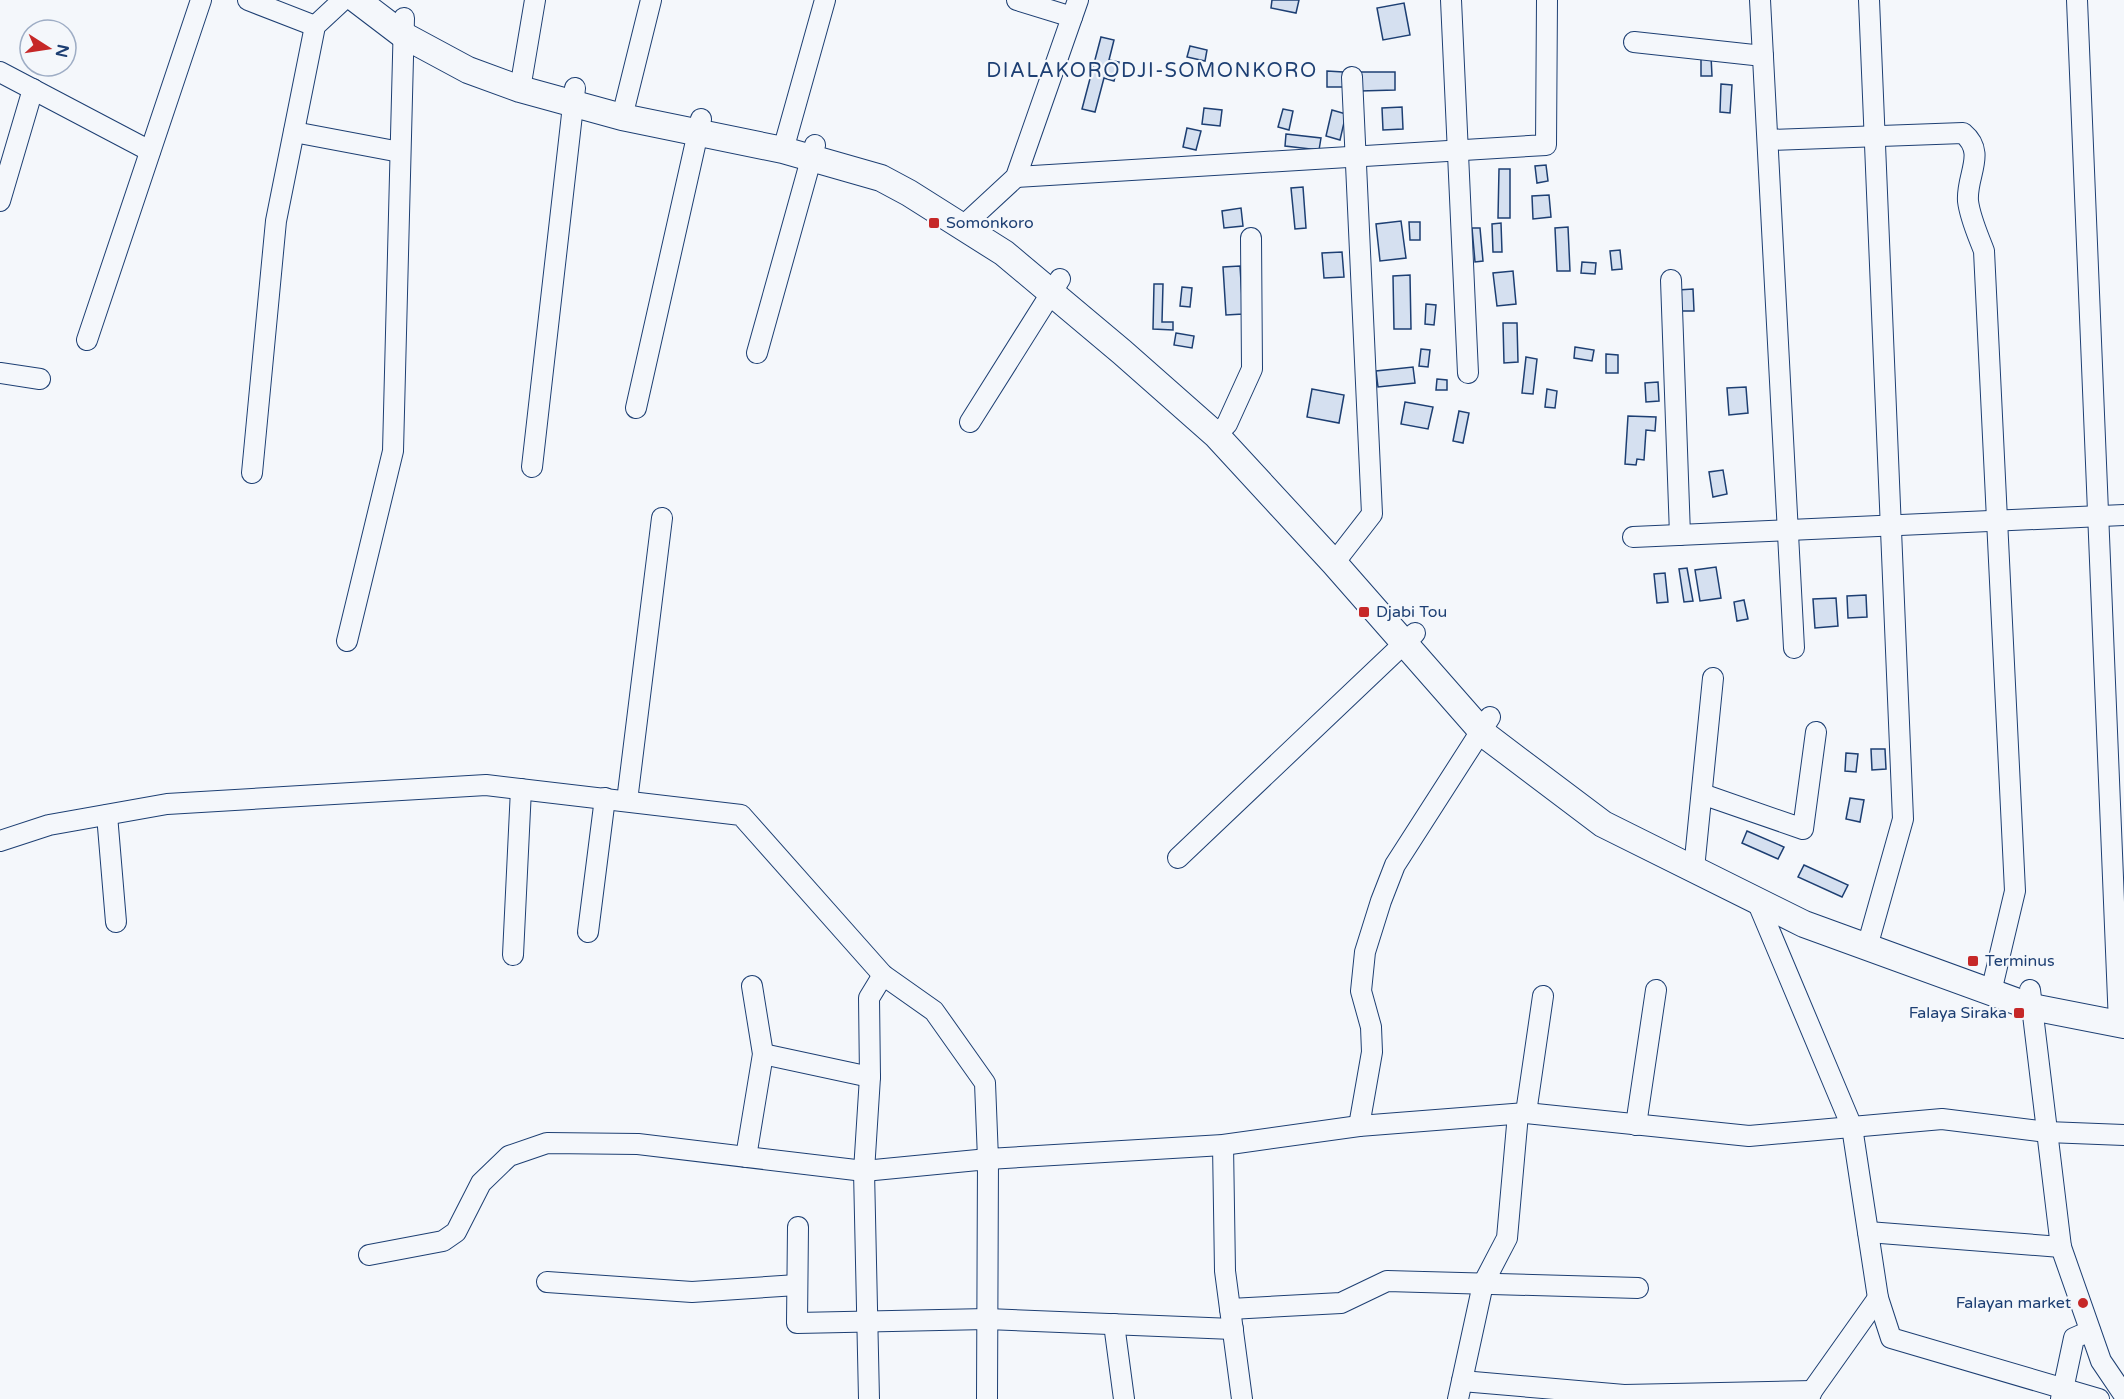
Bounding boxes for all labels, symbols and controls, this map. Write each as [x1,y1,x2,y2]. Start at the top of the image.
north arrow [18,18,78,78]
text: N [51,43,73,59]
district label: DIALAKORODJI-SOMONKORO [986,59,1318,83]
place label: Somonkoro [946,213,1034,233]
marker: Somonkoro [927,216,941,230]
place label: Djabi Tou [1376,602,1447,622]
marker: Djabi Tou [1357,605,1371,619]
place label: Terminus [1985,951,2055,971]
marker: Terminus [1966,954,1980,968]
place label: Falaya Siraka [1909,1003,2007,1023]
marker: Falaya Siraka [2012,1006,2026,1020]
place label: Falayan market [1956,1293,2071,1313]
marker: Falayan market [2076,1296,2090,1310]

